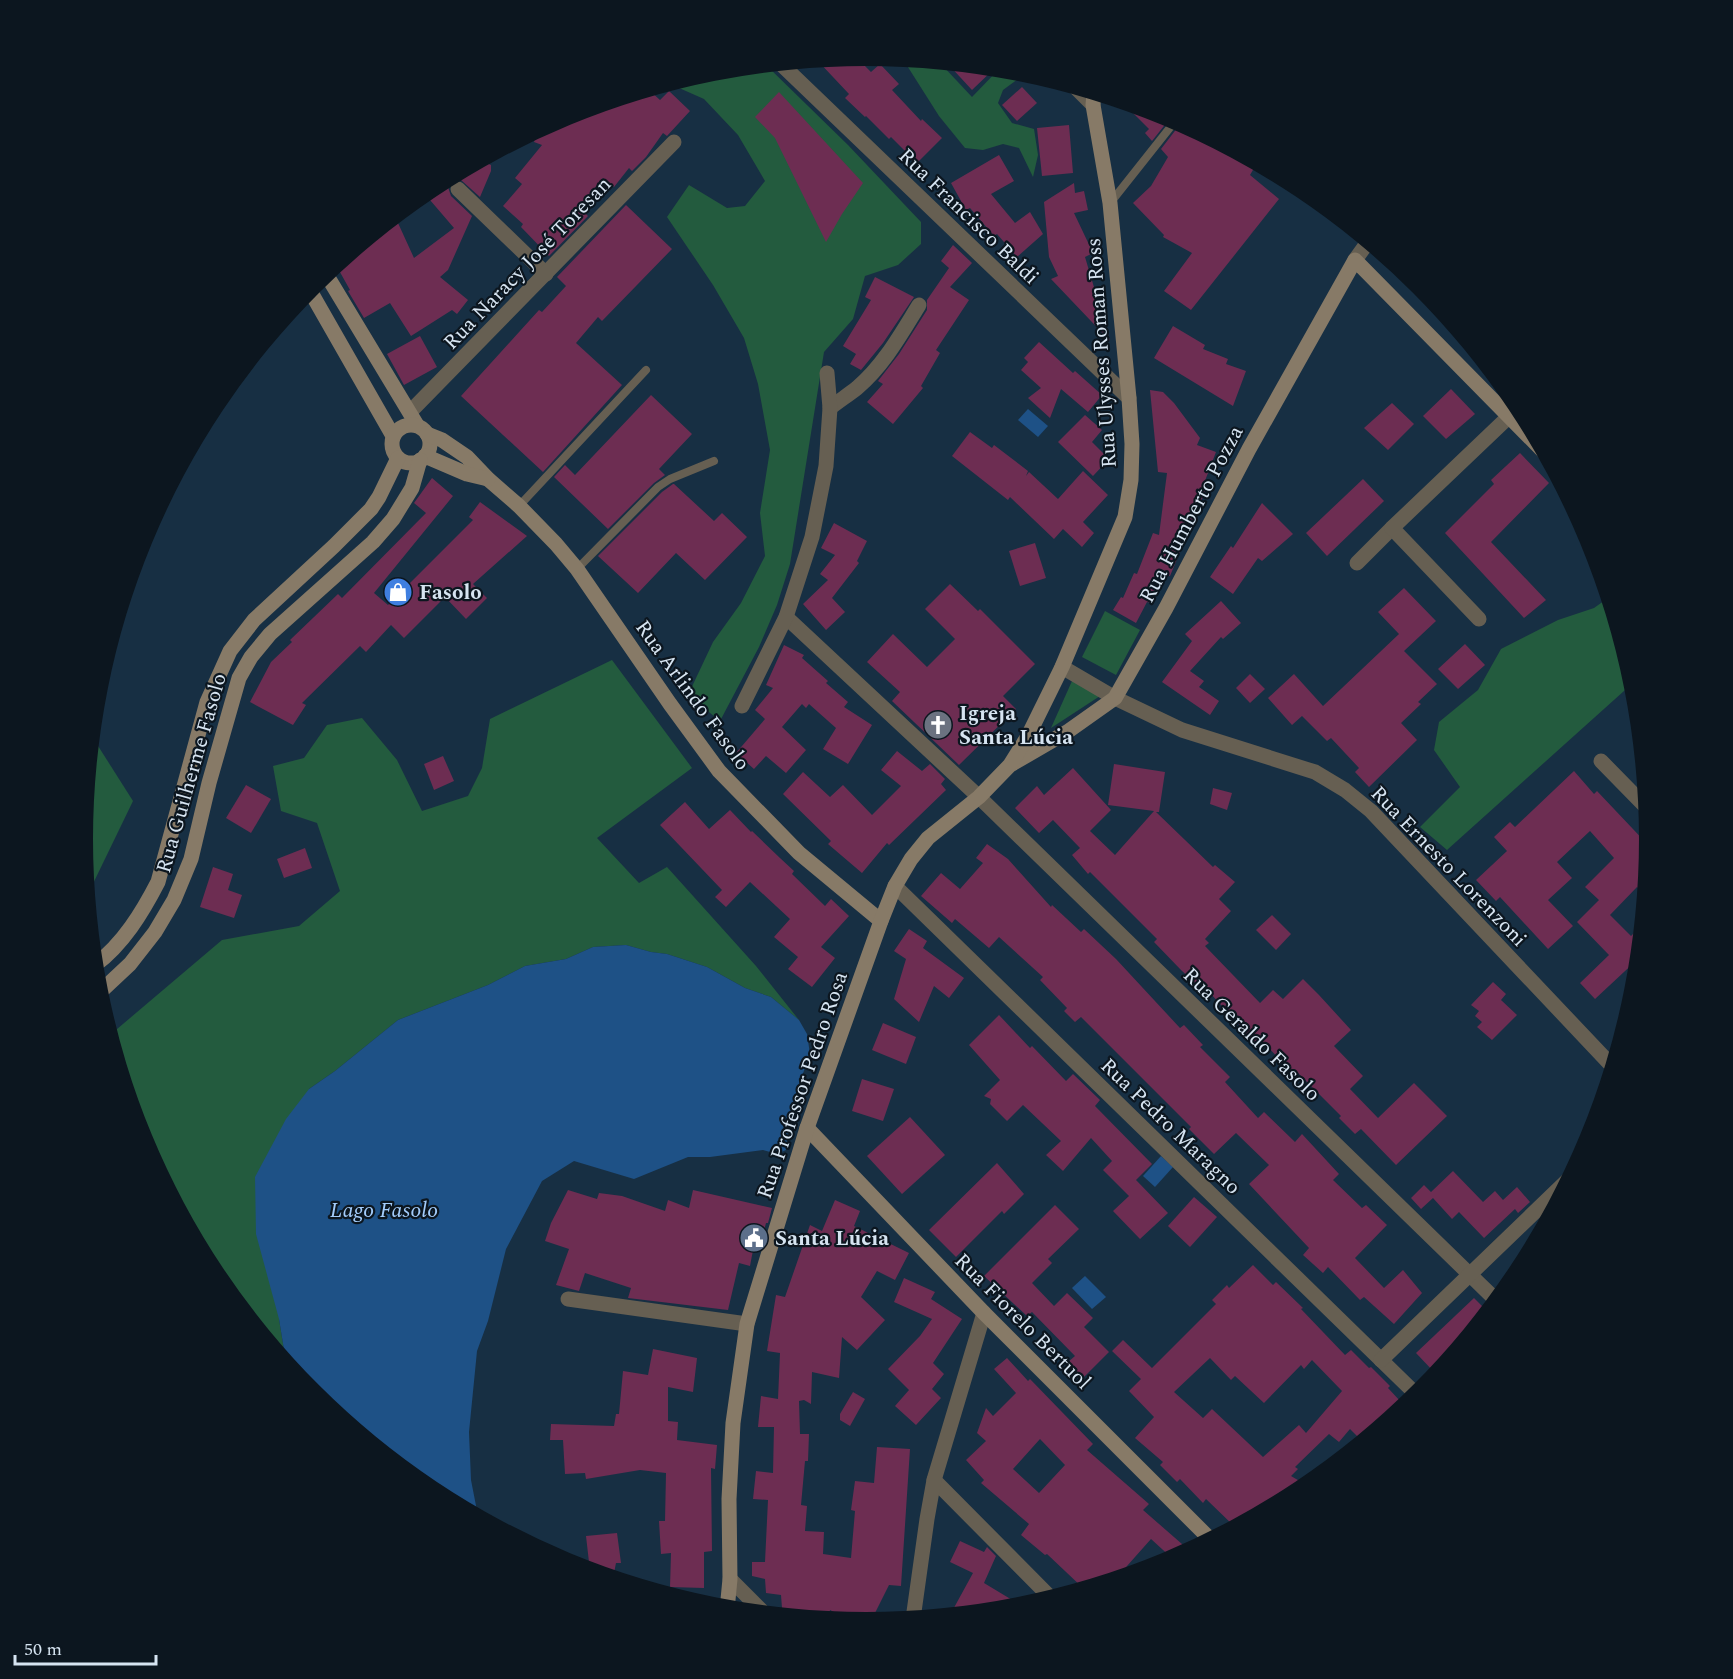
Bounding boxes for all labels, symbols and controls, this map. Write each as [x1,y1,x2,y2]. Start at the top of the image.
street label: Rua Francisco Baldi [891,141,1046,293]
street label: Rua Naracy José Toresan [436,170,619,358]
street label: Rua Ulysses Roman Ross [1078,237,1126,469]
street label: Rua Humberto Pozza [1132,419,1253,609]
shop icon: Fasolo [382,576,414,608]
place label: Fasolo [419,577,482,609]
street label: Rua Arlindo Fasolo [627,614,758,777]
street label: Rua Guilherme Fasolo [148,670,236,877]
place label: Igreja Santa Lúcia [959,698,1073,754]
church icon: Igreja Santa Lúcia [922,709,954,741]
street label: Rua Ernesto Lorenzoni [1363,779,1534,955]
street label: Rua Geraldo Fasolo [1175,960,1328,1109]
street label: Rua Professor Pedro Rosa [749,967,857,1203]
street label: Rua Pedro Maragno [1093,1051,1248,1202]
water label: Lago Fasolo [330,1194,438,1227]
public building icon: Santa Lúcia [738,1222,770,1254]
place label: Santa Lúcia [775,1223,889,1255]
street label: Rua Fiorelo Bertuol [947,1246,1098,1397]
scale bar [15,1628,156,1666]
text: 50 m [24,1636,62,1663]

